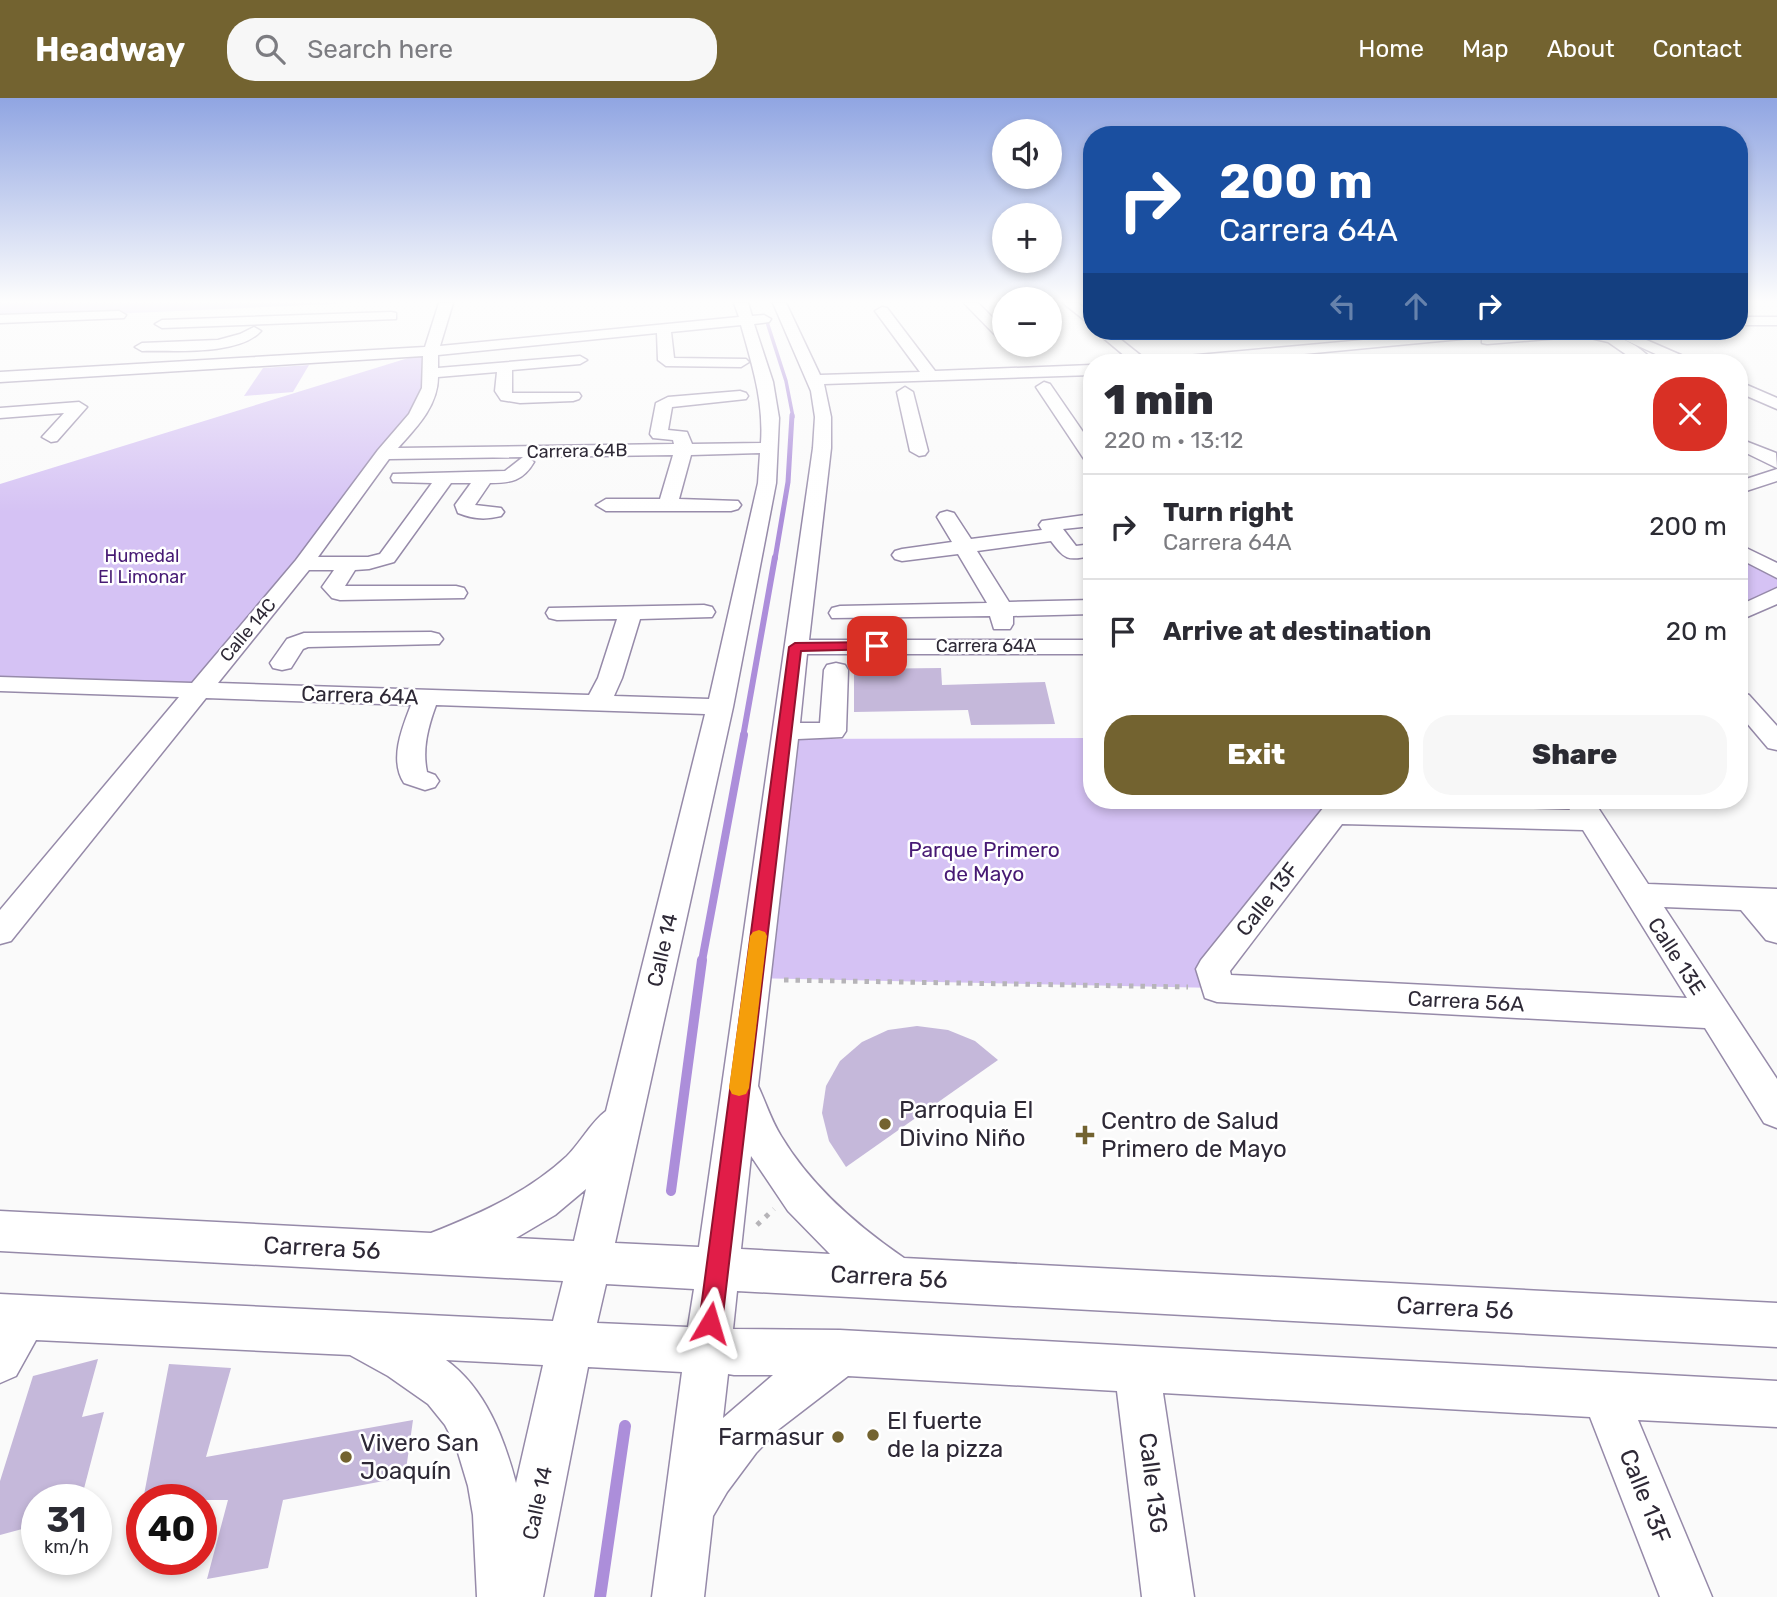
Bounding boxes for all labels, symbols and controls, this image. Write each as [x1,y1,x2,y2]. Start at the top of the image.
search box [227,18,717,81]
text: Headway [35,30,185,69]
icon: search [251,30,289,68]
text: Search here [307,34,453,65]
text: Home [1358,35,1424,63]
text: Map [1462,35,1509,63]
text: About [1547,35,1615,63]
text: Contact [1653,35,1742,63]
map controls [992,119,1062,357]
button: sound [992,119,1062,189]
text: 200 m [1219,152,1373,210]
icon: right [1104,154,1195,245]
button: + [992,203,1062,273]
text: Carrera 64A [1219,211,1398,249]
button: − [992,287,1062,357]
icon: left [1324,287,1362,325]
icon: ahead [1397,287,1435,325]
icon: right [1470,287,1508,325]
text: 1 min [1104,375,1214,425]
button: close [1653,377,1727,451]
text: 220 m · 13:12 [1104,426,1243,454]
street label: Carrera 64B [527,439,627,463]
text: Turn right [1163,497,1293,528]
icon: right [1104,508,1142,546]
text: 200 m [1649,511,1727,542]
text: Carrera 64A [1163,528,1292,556]
park label: Humedal El Limonar [98,545,186,588]
street label: Calle 14C [215,594,281,666]
icon: arrive [1104,613,1142,651]
pin [847,616,907,676]
text: Arrive at destination [1163,616,1431,647]
text: 20 m [1666,616,1727,647]
icon: arrive [858,627,896,665]
street label: Carrera 64A [936,635,1036,657]
street label: Carrera 64A [301,680,419,710]
button: Exit [1104,715,1409,795]
button: Share [1423,715,1727,795]
park label: Parque Primero de Mayo [908,837,1060,886]
street label: Calle 13F [1231,857,1303,941]
street label: Calle 14 [641,911,683,989]
street label: Calle 13E [1643,913,1711,999]
street label: Carrera 56A [1407,985,1525,1017]
place label: Parroquia El Divino Niño [899,1096,1033,1152]
place label: Centro de Salud Primero de Mayo [1101,1107,1287,1163]
marker: Parroquia El Divino Niño [877,1116,893,1132]
marker: Centro de Salud Primero de Mayo [1075,1125,1095,1145]
street label: Carrera 56 [263,1231,381,1265]
street label: Carrera 56 [830,1260,948,1294]
position arrow [673,1286,747,1360]
street label: Carrera 56 [1396,1291,1514,1325]
place label: El fuerte de la pizza [887,1407,1003,1463]
place label: Farmasur [718,1423,824,1451]
marker: El fuerte de la pizza [865,1427,881,1443]
place label: Vivero San Joaquín [360,1429,479,1485]
marker: Farmasur [830,1429,846,1445]
street label: Calle 13G [1133,1431,1173,1535]
street label: Calle 13F [1613,1445,1677,1547]
marker: Vivero San Joaquín [338,1449,354,1465]
street label: Calle 14 [517,1464,557,1542]
speed limit sign: 40 [126,1484,217,1575]
text: 31 [47,1499,86,1541]
text: km/h [44,1536,89,1558]

